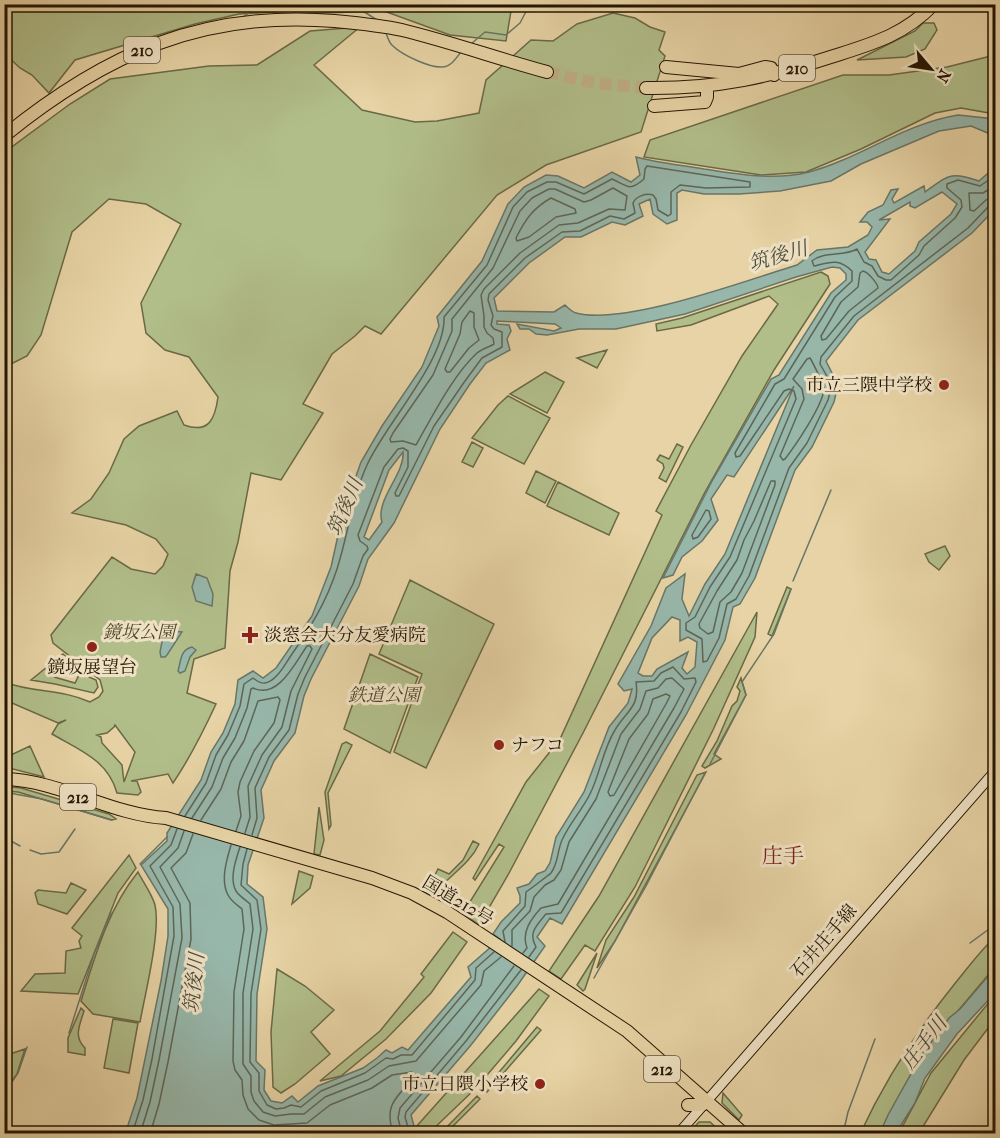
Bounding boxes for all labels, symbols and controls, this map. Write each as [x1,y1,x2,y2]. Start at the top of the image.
road number: 210 [124,37,160,63]
north arrow [901,39,961,99]
road number: 210 [779,55,815,81]
text: N [932,66,955,87]
water label: 筑後川 [746,236,812,275]
place label: 市立三隈中学校 [806,375,932,396]
marker: 市立三隈中学校 [937,378,951,392]
water label: 筑後川 [323,473,368,539]
park label: 鏡坂公園 [103,622,178,643]
place label: 淡窓会大分友愛病院 [264,625,426,646]
marker: 淡窓会大分友愛病院 [241,626,259,644]
marker: 鏡坂展望台 [85,640,99,654]
place label: 鏡坂展望台 [47,657,137,678]
park label: 鉄道公園 [348,685,423,706]
place label: ナフコ [511,735,564,756]
marker: ナフコ [492,738,506,752]
road number: 212 [60,784,96,810]
district label: 庄手 [762,844,804,868]
street label: 国道212号 [419,872,497,930]
street label: 石井庄手線 [787,900,861,982]
water label: 筑後川 [179,950,209,1014]
water label: 庄手川 [896,1011,953,1074]
road number: 212 [644,1056,680,1082]
place label: 市立日隈小学校 [402,1074,528,1095]
marker: 市立日隈小学校 [533,1077,547,1091]

